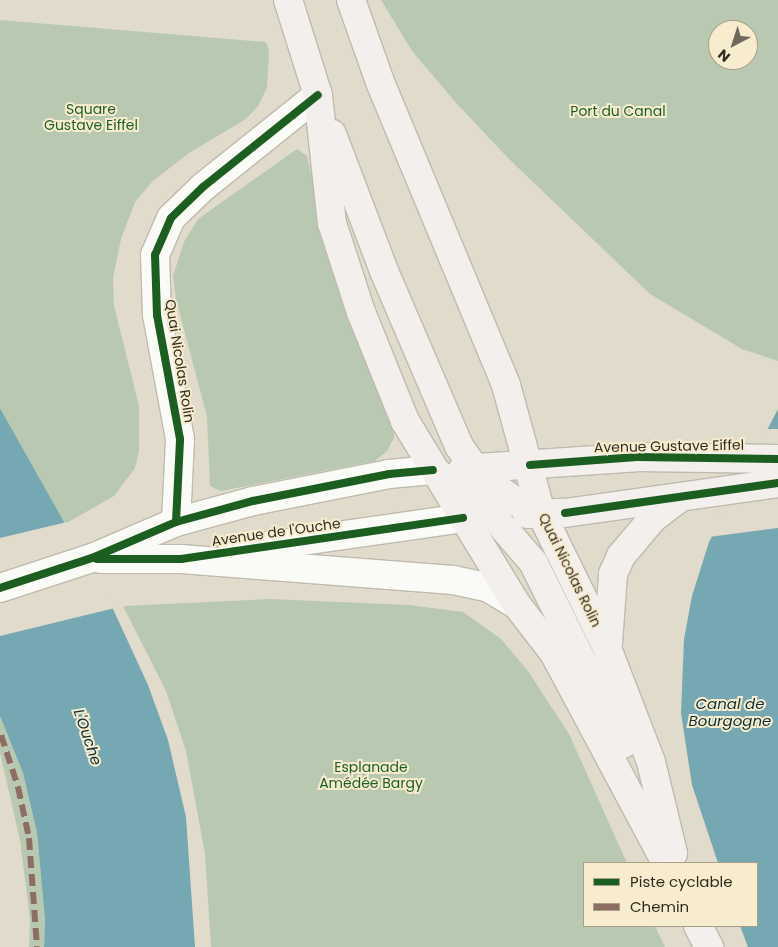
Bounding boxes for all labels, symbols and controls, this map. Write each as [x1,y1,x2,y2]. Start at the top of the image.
north arrow [708,20,758,70]
text: N [714,45,734,67]
park label: Square Gustave Eiffel [44,101,138,134]
park label: Port du Canal [570,103,666,119]
street label: Quai Nicolas Rolin [162,298,198,424]
street label: Avenue Gustave Eiffel [594,436,744,456]
street label: Quai Nicolas Rolin [535,510,605,630]
street label: Avenue de l'Ouche [210,515,342,549]
water label: Canal de Bourgogne [689,694,771,729]
water label: L'Ouche [70,707,106,767]
park label: Esplanade Amédée Bargy [319,759,423,792]
legend [583,862,758,927]
text: Piste cyclable [630,871,733,892]
text: Chemin [630,896,689,917]

